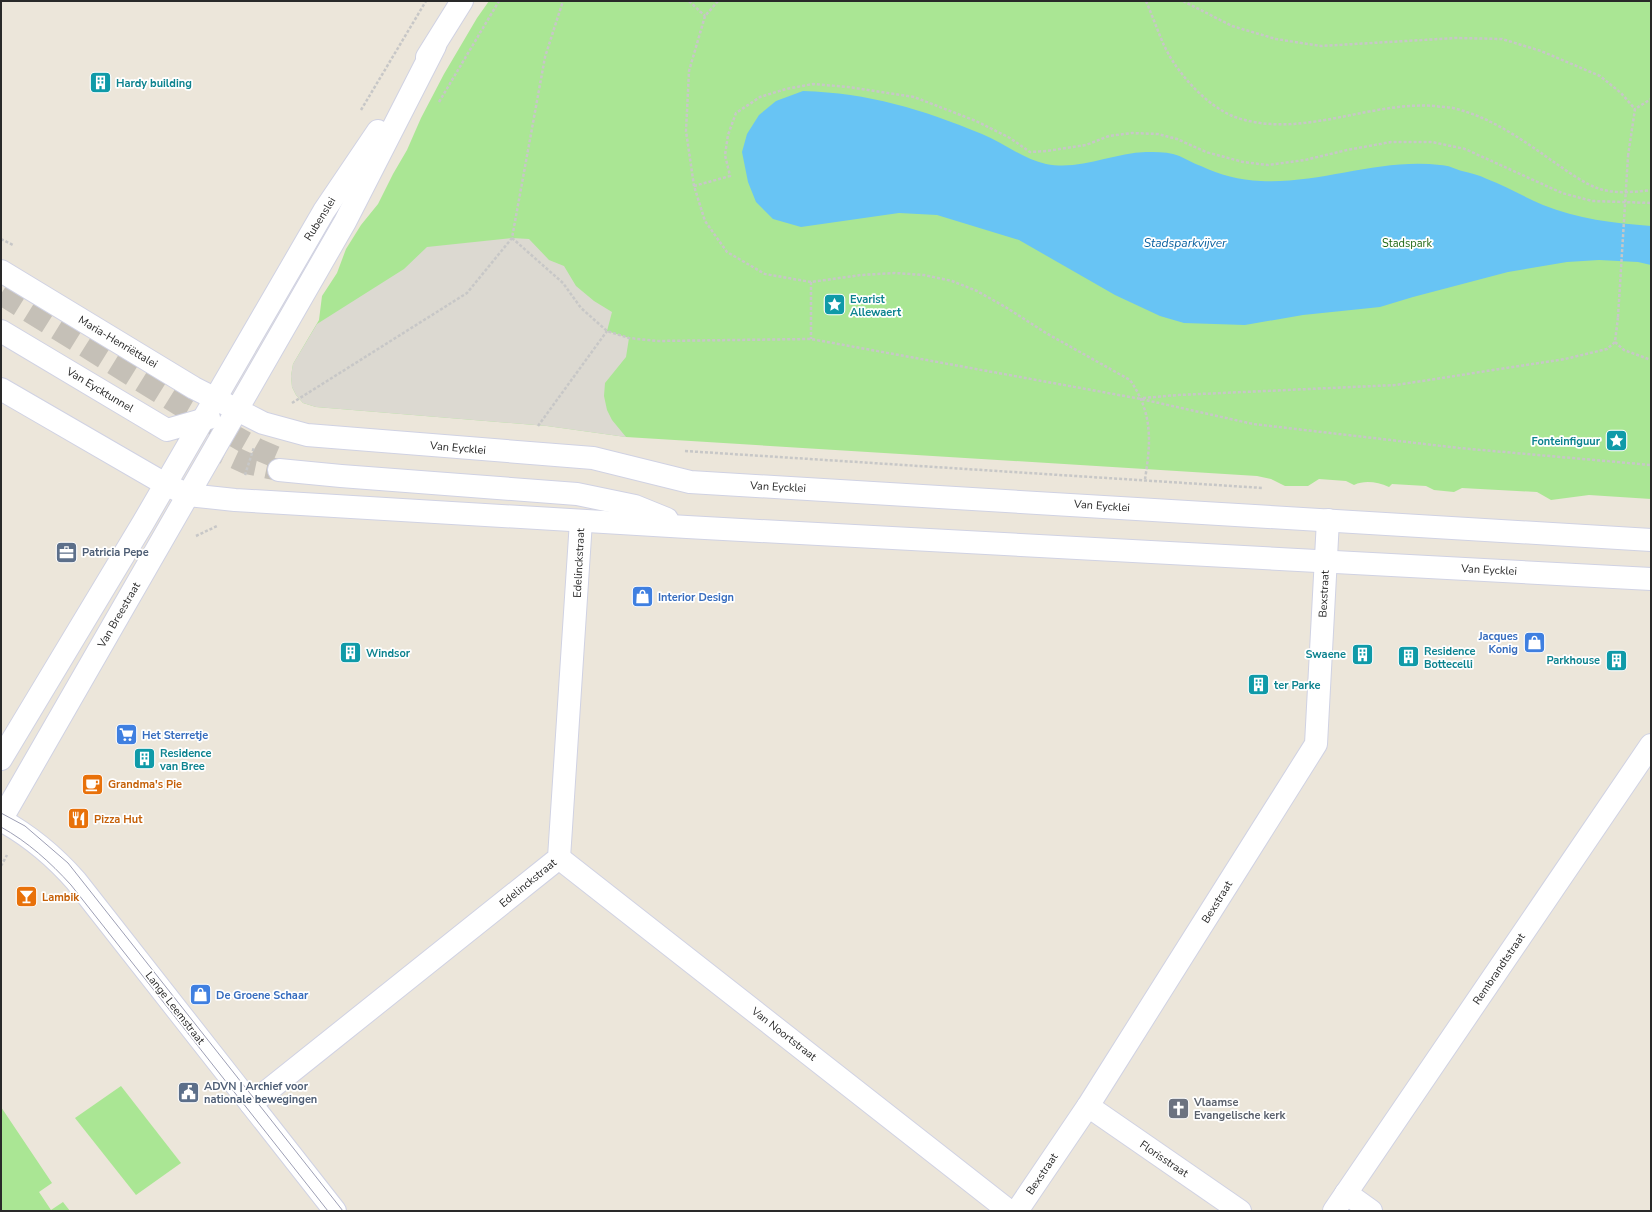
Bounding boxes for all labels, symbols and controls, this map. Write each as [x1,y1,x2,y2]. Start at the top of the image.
building icon: Hardy building [88,70,114,96]
place label: Hardy building [116,76,192,91]
street label: Rubenslei [301,194,339,244]
water label: Stadsparkvijver [1144,235,1227,251]
park label: Stadspark [1382,236,1432,251]
place icon: Evarist Allewaert [822,292,848,318]
place label: Evarist Allewaert [850,292,902,320]
street label: Maria-Henriëttalei [76,312,160,372]
street label: Van Eycktunnel [63,364,137,416]
place icon: Fonteinfiguur [1603,428,1629,454]
place label: Fonteinfiguur [1531,434,1601,449]
street label: Van Eycklei [428,438,487,458]
street label: Van Eycklei [749,478,806,496]
street label: Van Eycklei [1073,496,1130,515]
street label: Edelinckstraat [570,528,588,598]
office icon: Patricia Pepe [54,539,80,565]
place label: Patricia Pepe [82,545,149,560]
street label: Van Eycklei [1460,561,1517,579]
street label: Bexstraat [1315,570,1333,618]
street label: Van Breestraat [94,579,144,651]
shop icon: Interior Design [629,584,655,610]
place label: Interior Design [658,590,734,605]
place label: Jacques Konig [1478,629,1518,657]
shop icon: Jacques Konig [1521,629,1547,655]
building icon: Windsor [338,640,364,666]
building icon: Swaene [1349,641,1375,667]
building icon: Residence Bottecelli [1395,644,1421,670]
place label: Residence Bottecelli [1424,644,1476,672]
place label: Windsor [366,646,411,661]
place label: Swaene [1305,647,1346,662]
building icon: Parkhouse [1603,647,1629,673]
place label: Parkhouse [1546,653,1600,668]
building icon: ter Parke [1245,672,1271,698]
place label: ter Parke [1274,678,1320,693]
supermarket icon: Het Sterretje [113,722,139,748]
place label: Het Sterretje [142,728,208,743]
building icon: Residence van Bree [131,746,157,772]
place label: Residence van Bree [159,746,212,774]
cafe icon: Grandma's Pie [80,771,106,797]
place label: Grandma's Pie [108,777,182,792]
restaurant icon: Pizza Hut [66,806,92,832]
place label: Pizza Hut [94,812,143,827]
street label: Edelinckstraat [496,855,560,911]
street label: Bexstraat [1198,878,1236,926]
bar icon: Lambik [14,884,40,910]
place label: Lambik [42,890,80,905]
street label: Rembrandtstraat [1469,930,1529,1008]
street label: Lange Leemstraat [142,968,208,1048]
shop icon: De Groene Schaar [187,982,213,1008]
place label: De Groene Schaar [216,988,309,1003]
street label: Van Noortstraat [748,1003,820,1064]
public building icon: ADVN | Archief voor nationale bewegingen [175,1079,201,1105]
place label: ADVN | Archief voor nationale bewegingen [204,1079,317,1107]
church icon: Vlaamse Evangelische kerk [1166,1095,1192,1121]
place label: Vlaamse Evangelische kerk [1193,1095,1287,1123]
street label: Florisstraat [1137,1137,1191,1181]
street label: Bexstraat [1023,1150,1062,1198]

